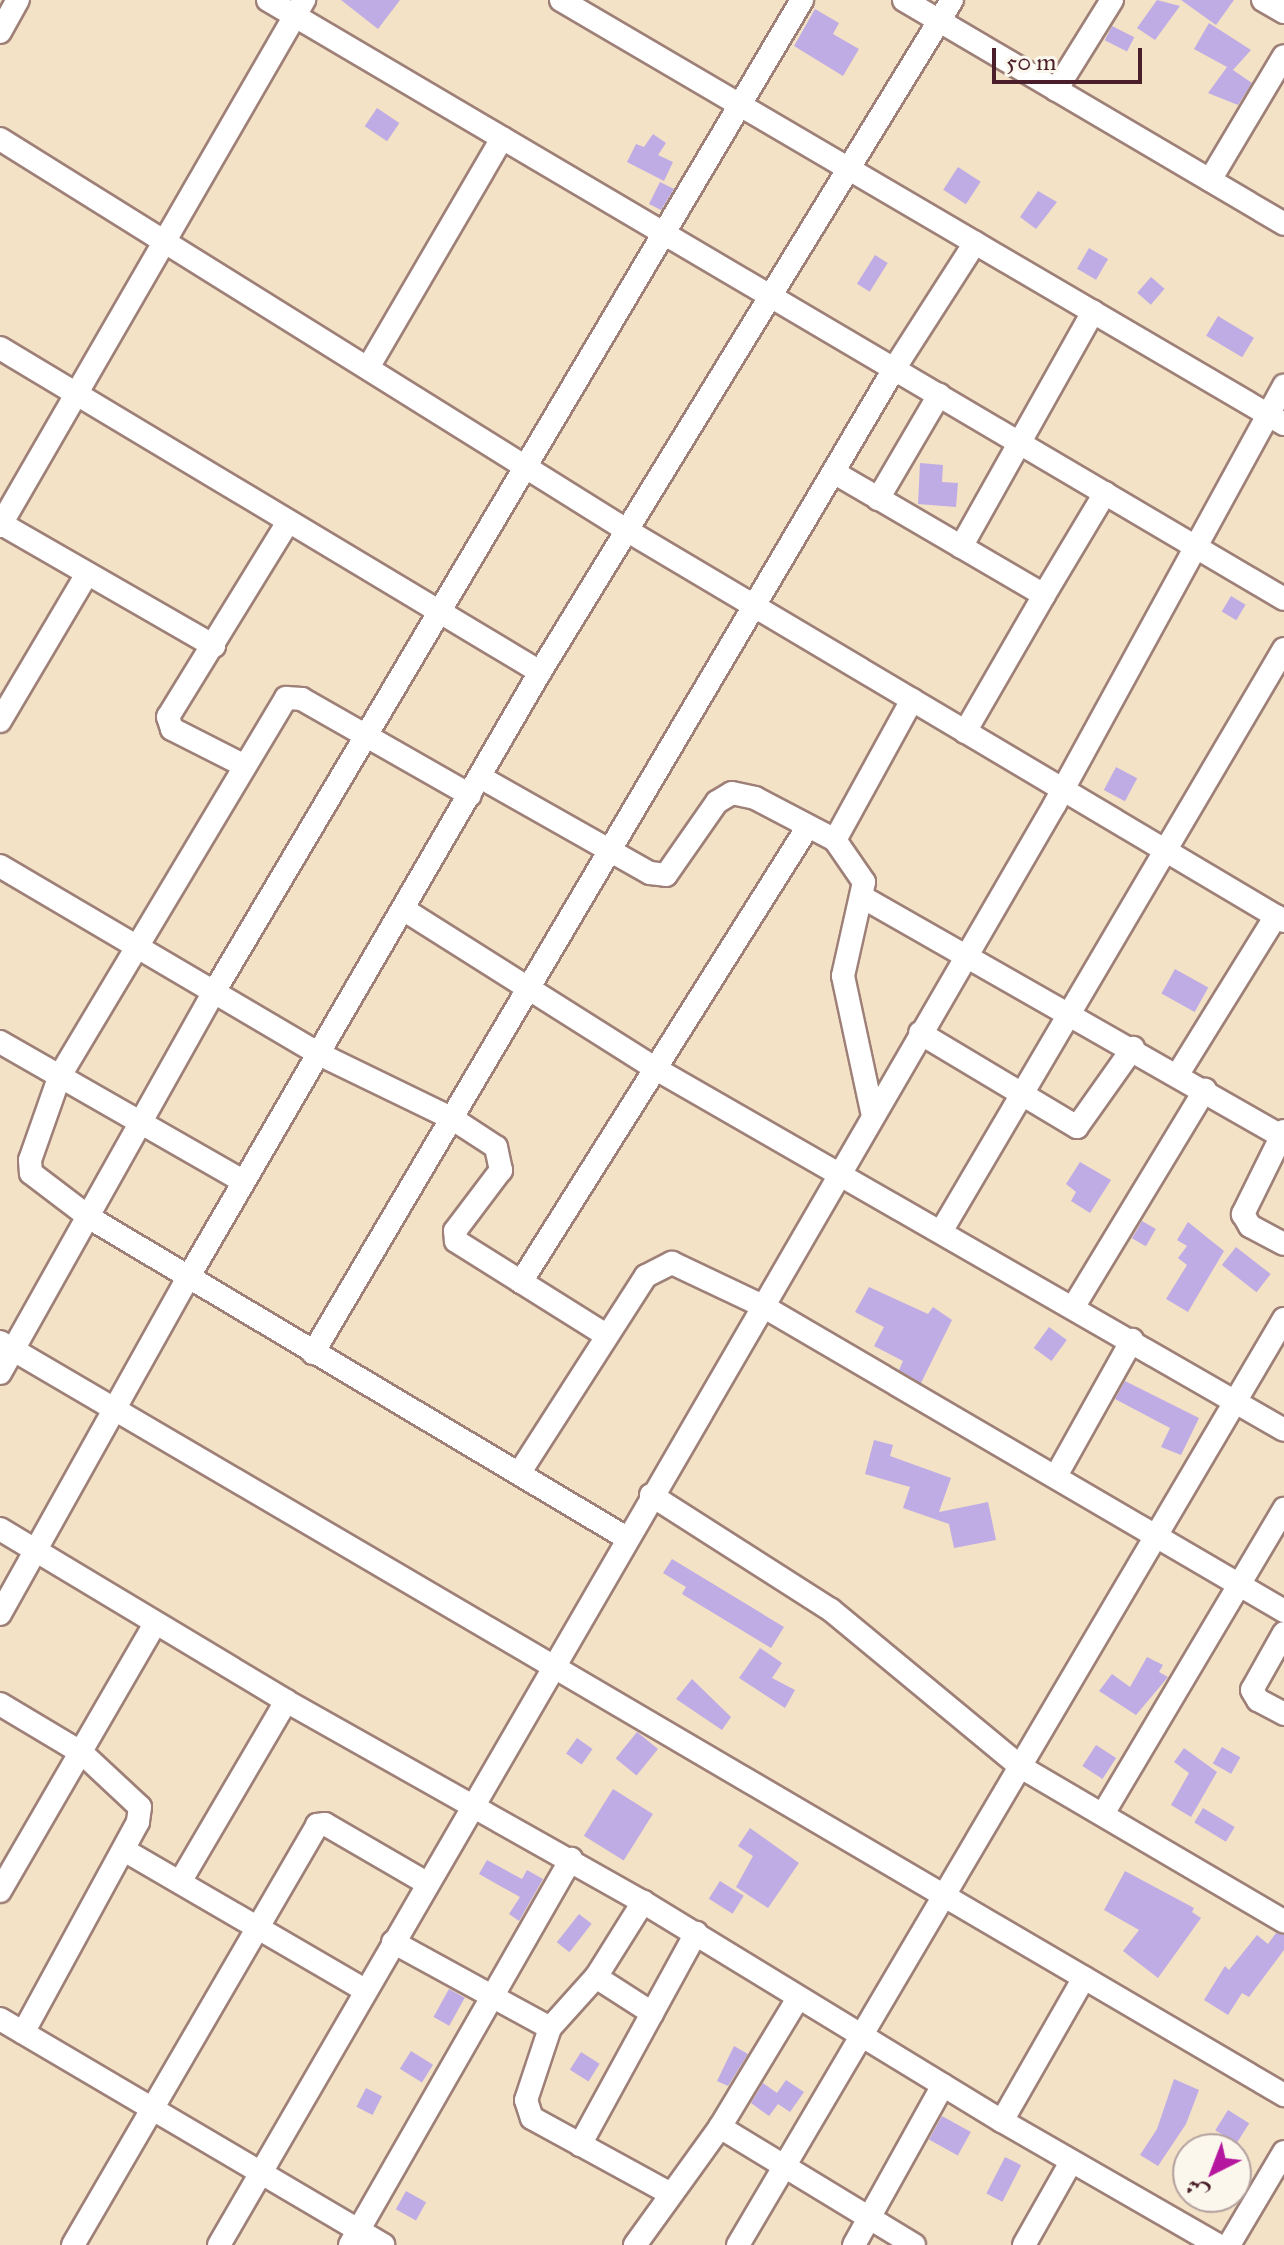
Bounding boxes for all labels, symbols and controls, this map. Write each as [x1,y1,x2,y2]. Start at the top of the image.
scale bar [996,32,1146,82]
text: 50 m [1006,47,1056,77]
north arrow [1172,2133,1252,2213]
text: ش [1180,2172,1214,2207]

